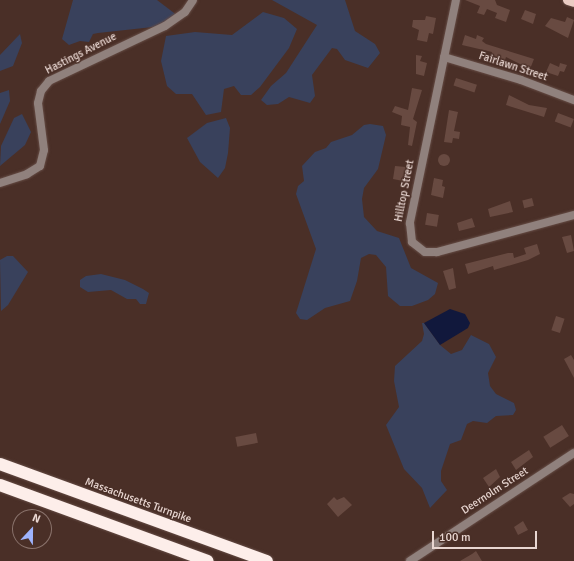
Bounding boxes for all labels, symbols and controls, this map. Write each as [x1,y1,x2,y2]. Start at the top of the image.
street label: Hastings Avenue [43,30,119,78]
street label: Fairlawn Street [477,50,549,84]
street label: Hilltop Street [393,159,417,223]
street label: Deernolm Street [459,465,531,517]
street label: Massachusetts Turnpike [83,476,193,526]
north arrow [12,509,52,549]
text: N [30,511,42,526]
scale bar [434,523,539,549]
text: 100 m [439,530,471,545]

